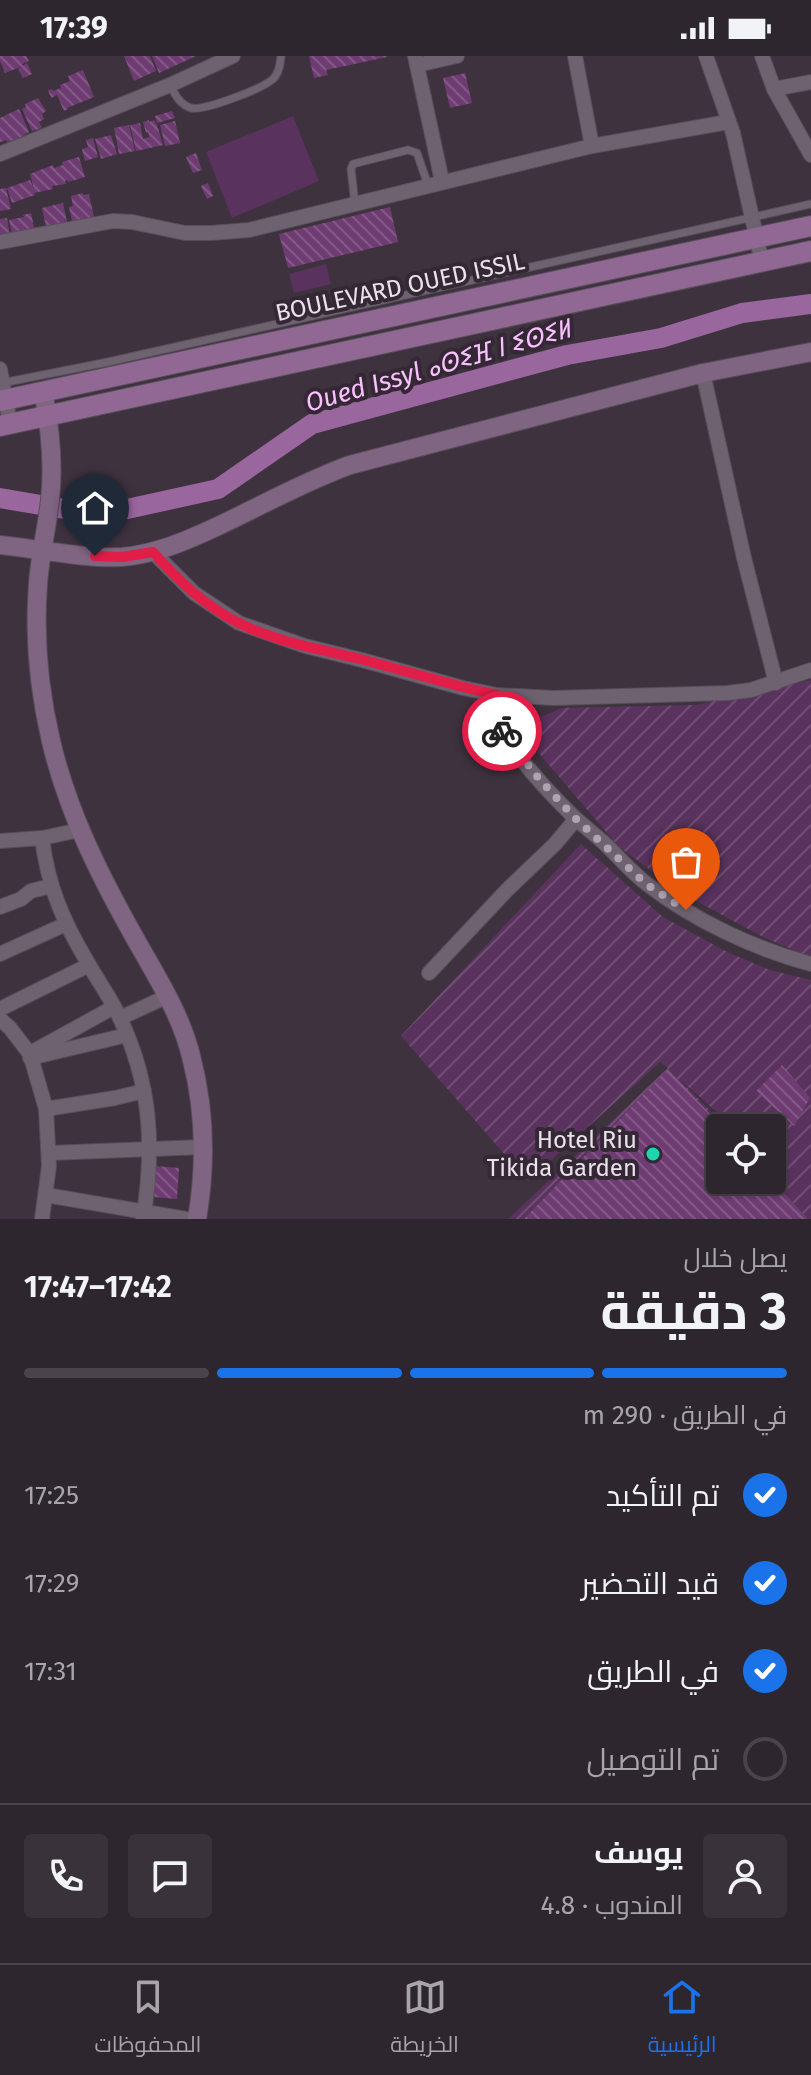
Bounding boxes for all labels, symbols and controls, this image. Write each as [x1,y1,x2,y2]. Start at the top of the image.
text: 17:39 [40,10,108,46]
street label: BOULEVARD OUED ISSIL [273,247,527,327]
water label: Oued Issyl ⴰⵙⵉⴼ ⵏ ⵉⵙⵉⵍ [302,313,576,419]
pin [61,474,129,556]
icon: home [73,486,117,530]
courier [462,691,542,771]
icon: bike [480,709,524,753]
pin [652,828,720,910]
icon: bag [664,840,708,884]
map controls [706,1114,786,1194]
button: locate [706,1114,786,1194]
place label: Hotel Riu Tikida Garden [487,1126,637,1182]
marker: Hotel Riu Tikida Garden [644,1145,662,1163]
text: يصل خلال [684,1243,787,1274]
text: 17:42–17:47 [24,1269,172,1305]
text: 3 دقيقة [601,1280,787,1343]
text: في الطريق · 290 m [583,1400,787,1431]
icon: check [743,1473,787,1517]
text: تم التأكيد [606,1478,719,1514]
text: 17:25 [24,1480,79,1511]
icon: check [743,1561,787,1605]
text: قيد التحضير [581,1566,719,1602]
text: 17:29 [24,1568,79,1599]
icon: check [743,1649,787,1693]
text: في الطريق [587,1654,719,1690]
text: 17:31 [24,1656,77,1687]
text: تم التوصيل [586,1742,719,1778]
button: phone [24,1834,108,1918]
button: chat [128,1834,212,1918]
button: person [703,1834,787,1918]
text: يوسف [594,1835,683,1871]
text: المندوب · 4.8 [541,1890,683,1921]
tab: المحفوظات [94,1975,201,2065]
tab: الخريطة [390,1975,459,2065]
tab: الرئيسية [648,1975,717,2065]

